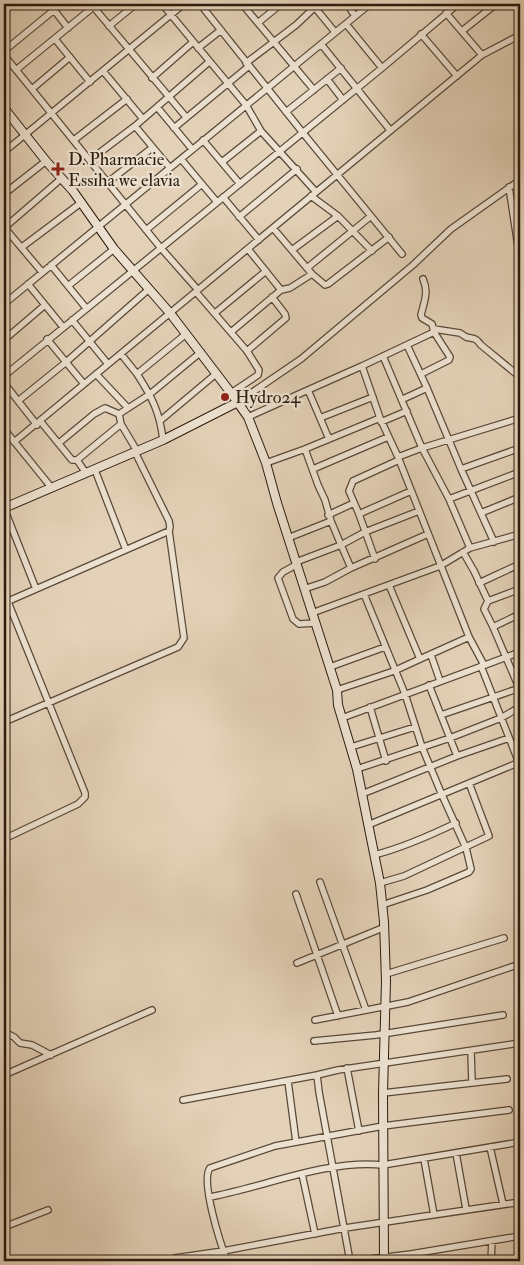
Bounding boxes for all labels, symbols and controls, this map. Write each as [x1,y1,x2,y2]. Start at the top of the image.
place label: D. Pharmacie Essiha we elavia [68,148,181,192]
marker: D. Pharmacie Essiha we elavia [52,163,64,175]
place label: Hydro24 [235,386,302,409]
marker: Hydro24 [219,391,231,403]

